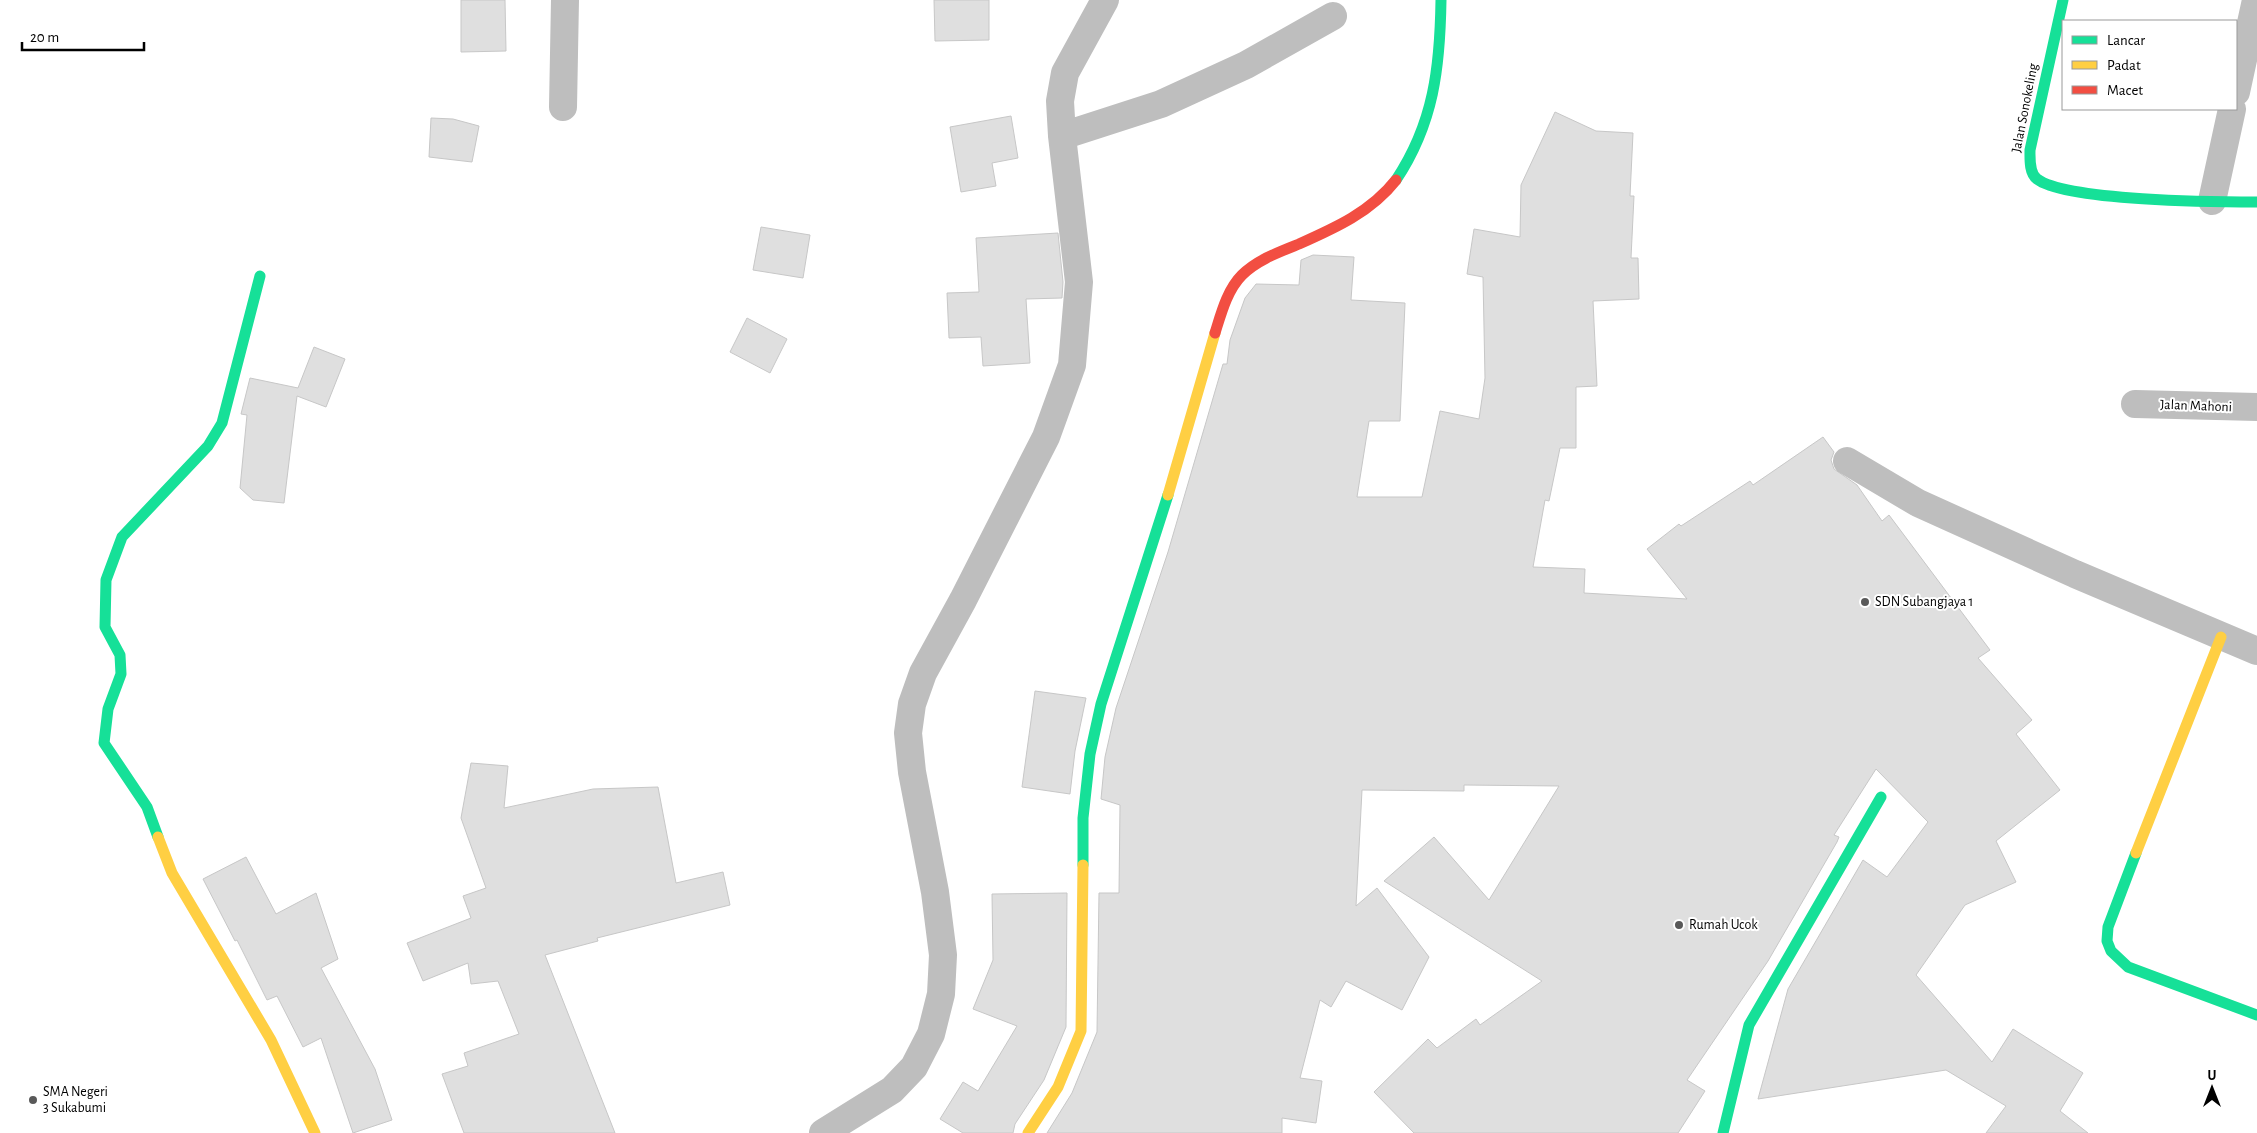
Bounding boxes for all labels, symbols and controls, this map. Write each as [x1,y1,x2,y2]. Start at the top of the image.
scale bar [22,20,145,52]
legend [2062,20,2237,110]
text: 20 m [30,30,59,45]
text: Lancar [2107,33,2145,48]
text: Padat [2107,58,2141,73]
street label: Jalan Sonokeling [2009,62,2041,154]
text: Macet [2107,83,2143,98]
street label: Jalan Mahoni [2160,398,2232,414]
place label: SDN Subangjaya 1 [1875,595,1973,609]
marker: SDN Subangjaya 1 [1859,596,1871,608]
place label: Rumah Ucok [1689,918,1758,932]
marker: Rumah Ucok [1673,919,1685,931]
north arrow [2187,1063,2237,1113]
text: U [2208,1069,2217,1083]
place label: SMA Negeri 3 Sukabumi [43,1085,108,1115]
marker: SMA Negeri 3 Sukabumi [27,1094,39,1106]

